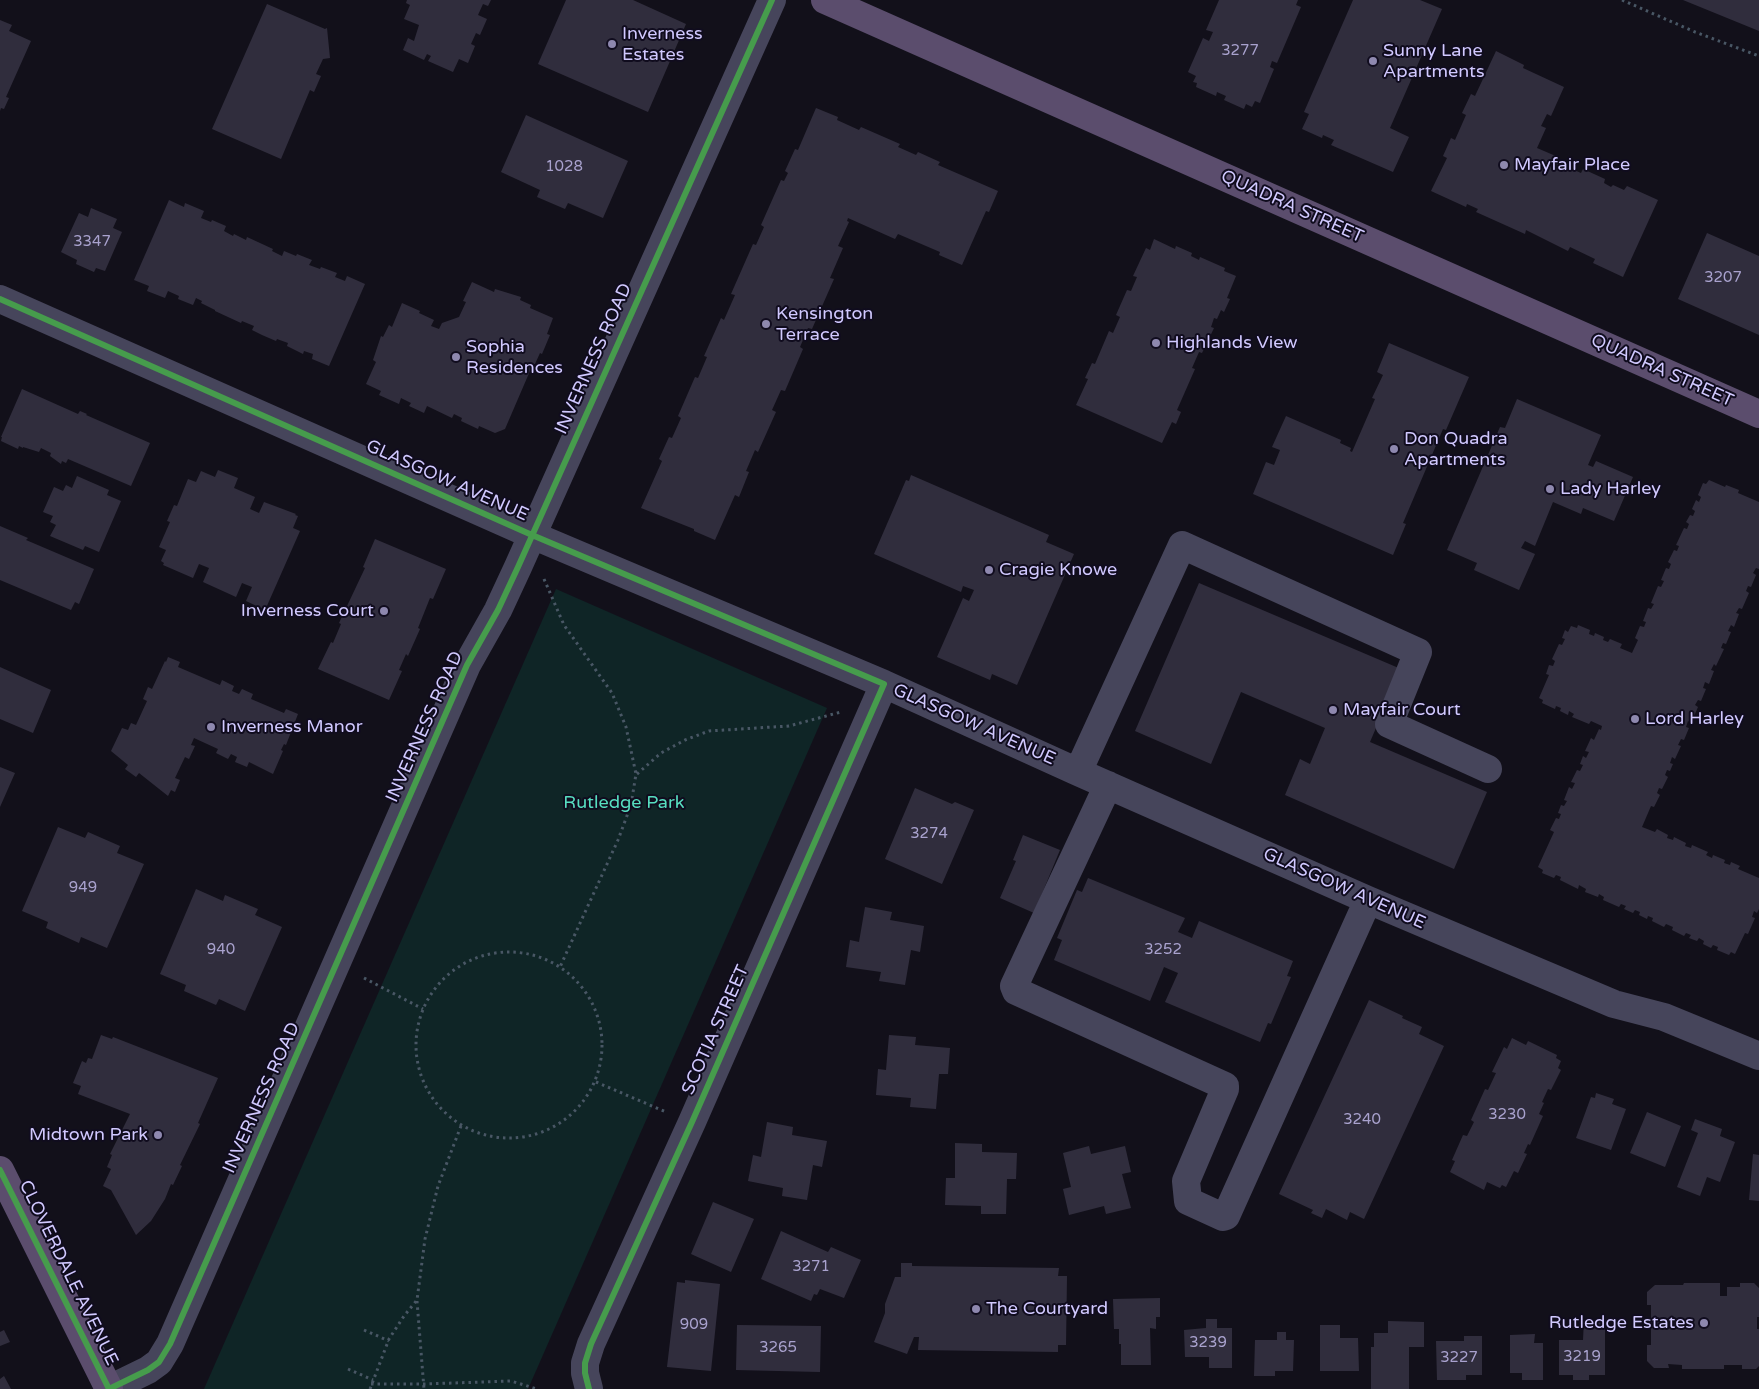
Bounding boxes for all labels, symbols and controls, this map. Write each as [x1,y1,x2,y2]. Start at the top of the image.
place label: Inverness Estates [622,23,703,66]
marker: Inverness Estates [606,38,618,50]
place label: Sunny Lane Apartments [1383,40,1485,82]
house number: 3277 [1221,42,1259,60]
marker: Sunny Lane Apartments [1367,55,1379,67]
place label: Mayfair Place [1514,154,1630,176]
house number: 1028 [545,158,583,176]
marker: Mayfair Place [1498,159,1510,171]
street label: QUADRA STREET [1217,166,1367,248]
house number: 3347 [73,233,111,251]
house number: 3207 [1704,269,1742,287]
street label: INVERNESS ROAD [551,280,637,438]
place label: Kensington Terrace [776,303,873,346]
marker: Kensington Terrace [760,318,772,330]
street label: QUADRA STREET [1587,330,1737,412]
place label: Highlands View [1166,332,1298,354]
place label: Sophia Residences [466,336,563,378]
marker: Highlands View [1150,337,1162,349]
marker: Sophia Residences [450,351,462,363]
place label: Don Quadra Apartments [1404,428,1508,470]
street label: GLASGOW AVENUE [362,435,532,527]
marker: Don Quadra Apartments [1388,443,1400,455]
place label: Lady Harley [1560,478,1661,500]
marker: Lady Harley [1544,483,1556,495]
place label: Cragie Knowe [999,559,1117,581]
marker: Cragie Knowe [983,564,995,576]
place label: Inverness Court [241,600,374,622]
marker: Inverness Court [378,605,390,617]
street label: INVERNESS ROAD [382,648,468,806]
street label: GLASGOW AVENUE [889,679,1059,771]
place label: Mayfair Court [1343,699,1461,721]
marker: Mayfair Court [1327,704,1339,716]
place label: Lord Harley [1645,708,1744,730]
marker: Lord Harley [1629,713,1641,725]
place label: Inverness Manor [221,716,363,738]
marker: Inverness Manor [205,721,217,733]
park label: Rutledge Park [563,792,685,814]
house number: 3274 [910,825,948,843]
street label: GLASGOW AVENUE [1259,843,1429,935]
house number: 949 [69,879,97,897]
house number: 940 [207,941,235,959]
house number: 3252 [1144,941,1182,959]
street label: SCOTIA STREET [678,962,754,1098]
street label: INVERNESS ROAD [219,1019,305,1177]
house number: 3230 [1488,1106,1526,1124]
house number: 3240 [1343,1111,1381,1129]
place label: Midtown Park [29,1124,148,1146]
marker: Midtown Park [152,1129,164,1141]
street label: CLOVERDALE AVENUE [14,1177,122,1369]
house number: 3271 [792,1258,830,1276]
place label: The Courtyard [986,1298,1108,1320]
marker: The Courtyard [970,1303,982,1315]
place label: Rutledge Estates [1549,1312,1694,1334]
house number: 909 [680,1316,708,1334]
marker: Rutledge Estates [1698,1317,1710,1329]
house number: 3239 [1189,1334,1227,1352]
house number: 3265 [759,1339,797,1357]
house number: 3219 [1563,1348,1601,1366]
house number: 3227 [1440,1349,1478,1367]

